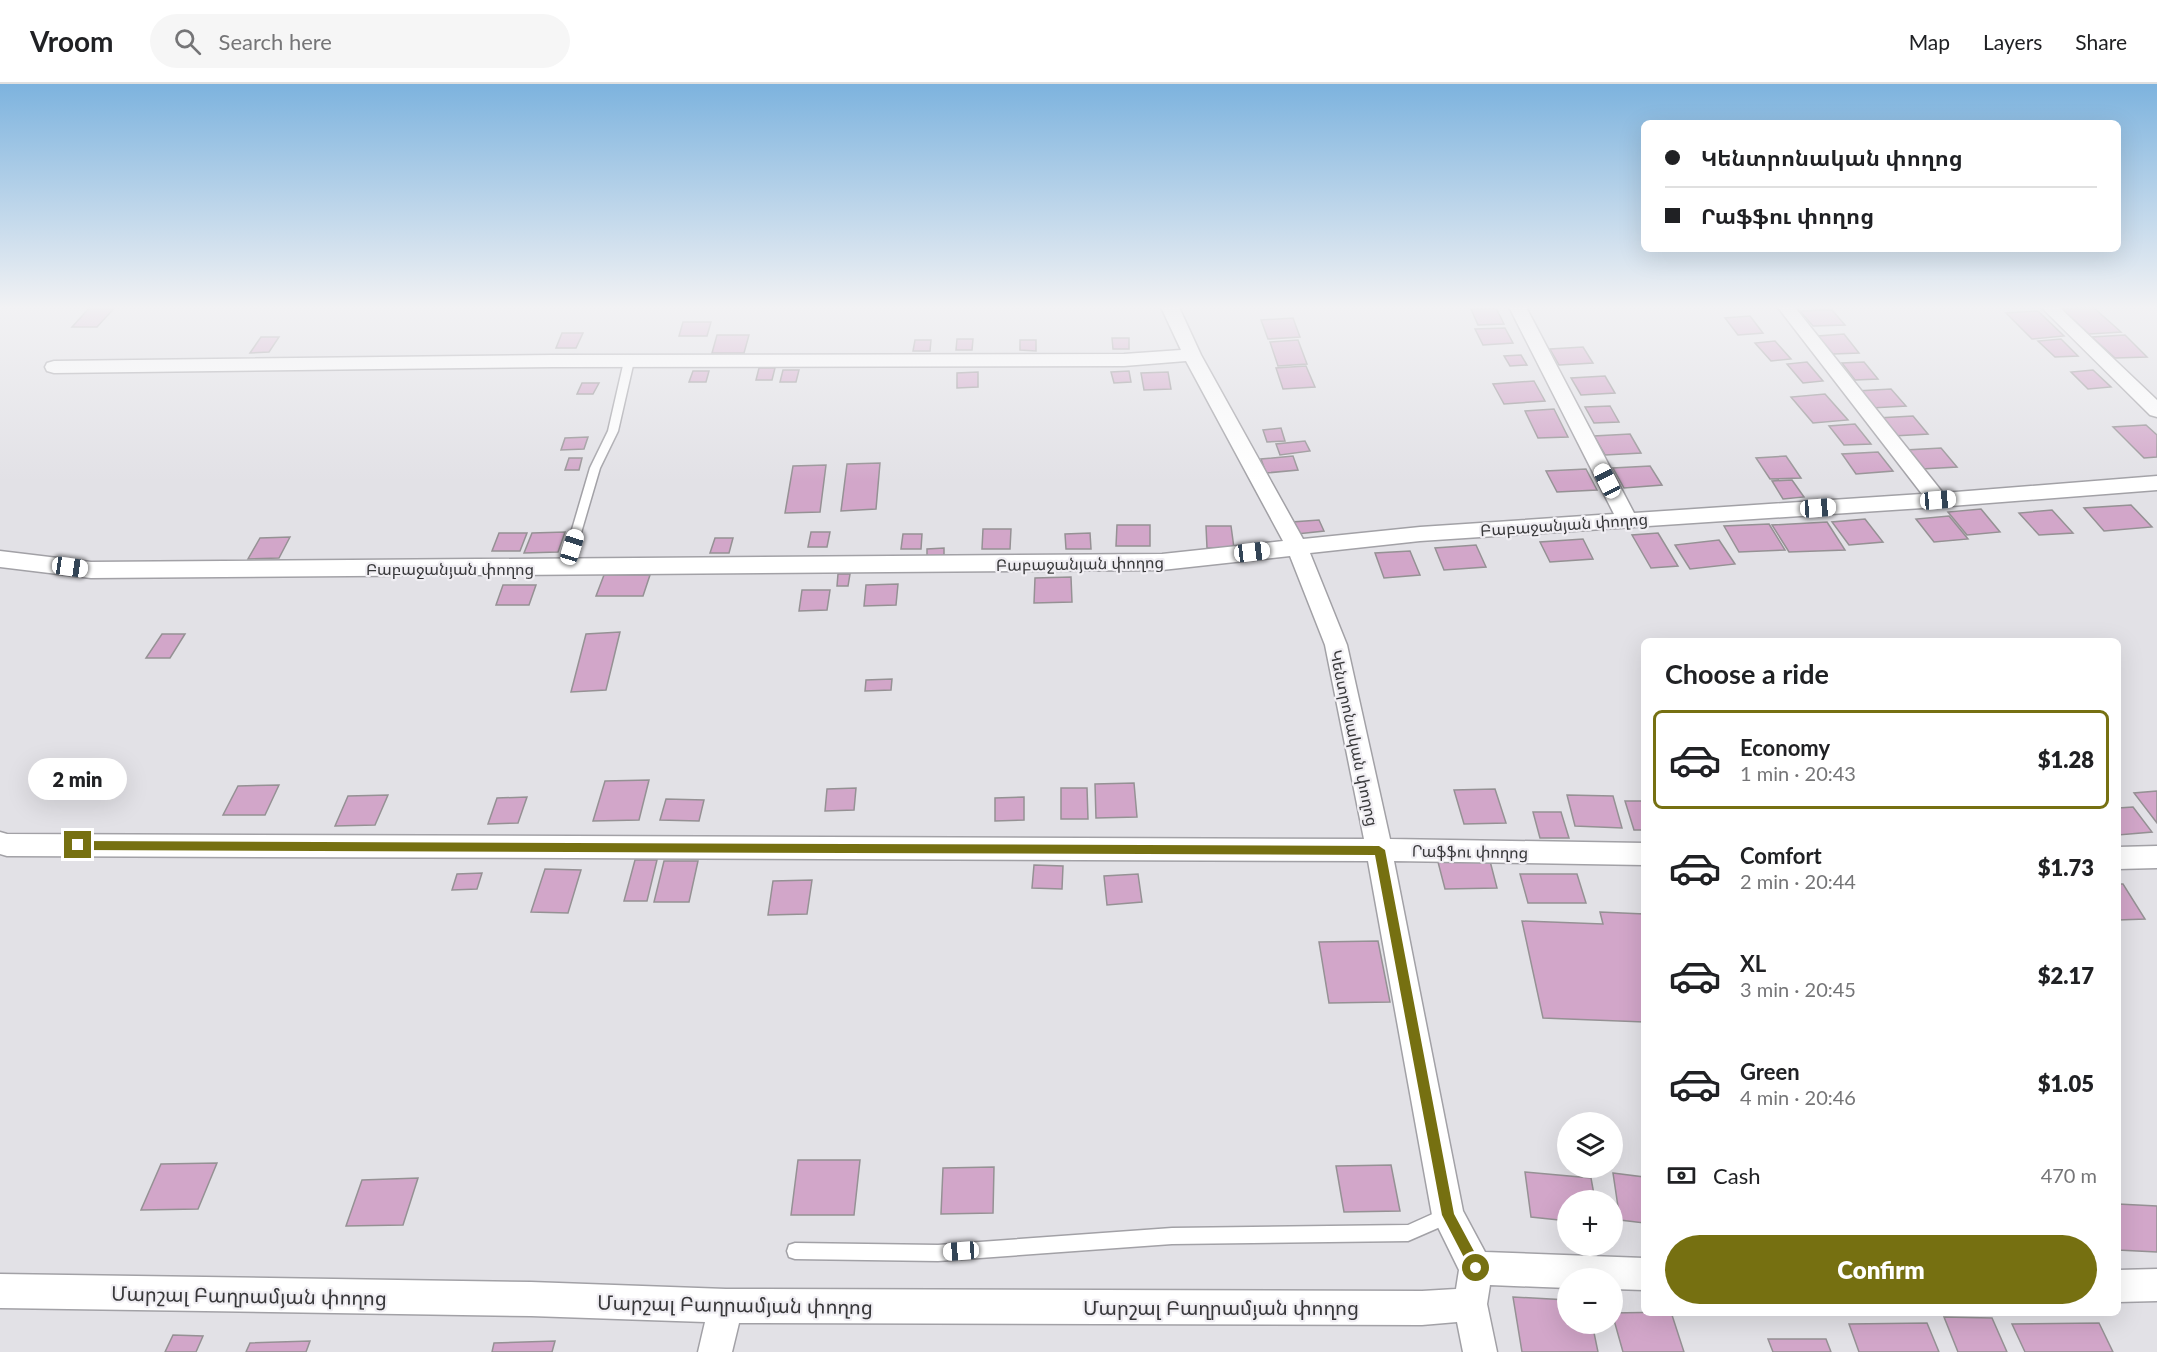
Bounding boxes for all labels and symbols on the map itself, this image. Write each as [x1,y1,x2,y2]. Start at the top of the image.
car [1591,461,1623,501]
car [1919,489,1957,511]
car [1799,498,1837,518]
street label: Բաբաջանյան փողոց [1479,509,1649,540]
car [558,527,586,567]
car [1233,541,1271,563]
street label: Բաբաջանյան փողոց [996,552,1164,575]
car [51,556,89,578]
street label: Բաբաջանյան փողոց [366,559,534,579]
street label: Կենտրոնական փողոց [1326,648,1383,828]
callout: 2 min [28,758,128,800]
route end [64,831,91,858]
street label: Րաֆֆու փողոց [1412,840,1528,863]
car [942,1241,980,1261]
route start [1462,1254,1489,1281]
street label: Մարշալ Բաղրամյան փողոց [111,1281,387,1310]
street label: Մարշալ Բաղրամյան փողոց [597,1290,873,1319]
street label: Մարշալ Բաղրամյան փողոց [1083,1295,1359,1320]

